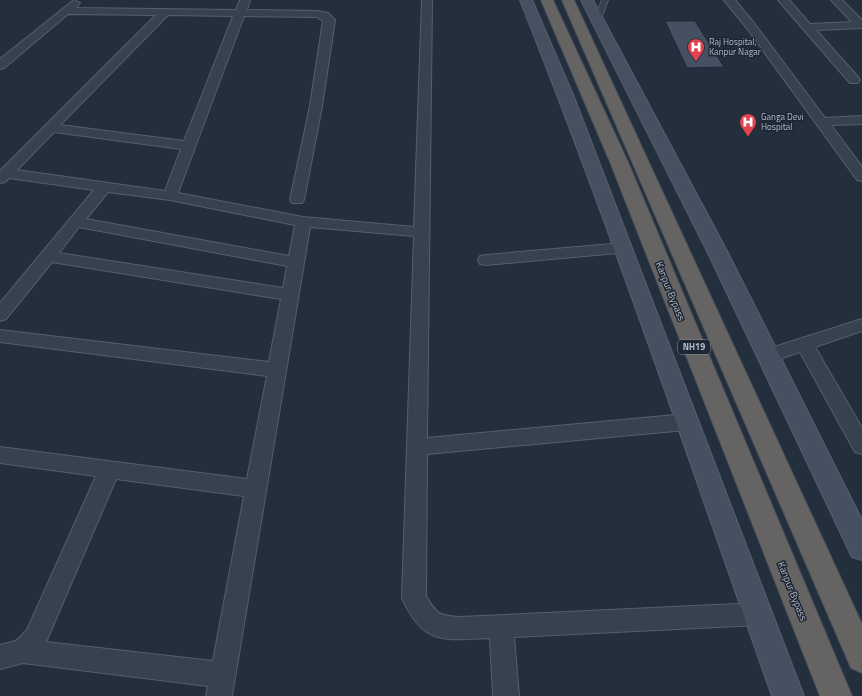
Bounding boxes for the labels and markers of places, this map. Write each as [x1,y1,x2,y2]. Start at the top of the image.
place label: Raj Hospital, Kanpur Nagar [709,35,761,58]
hospital icon: Raj Hospital, Kanpur Nagar [686,37,706,62]
place label: Ganga Devi Hospital [761,110,804,133]
hospital icon: Ganga Devi Hospital [738,112,758,137]

